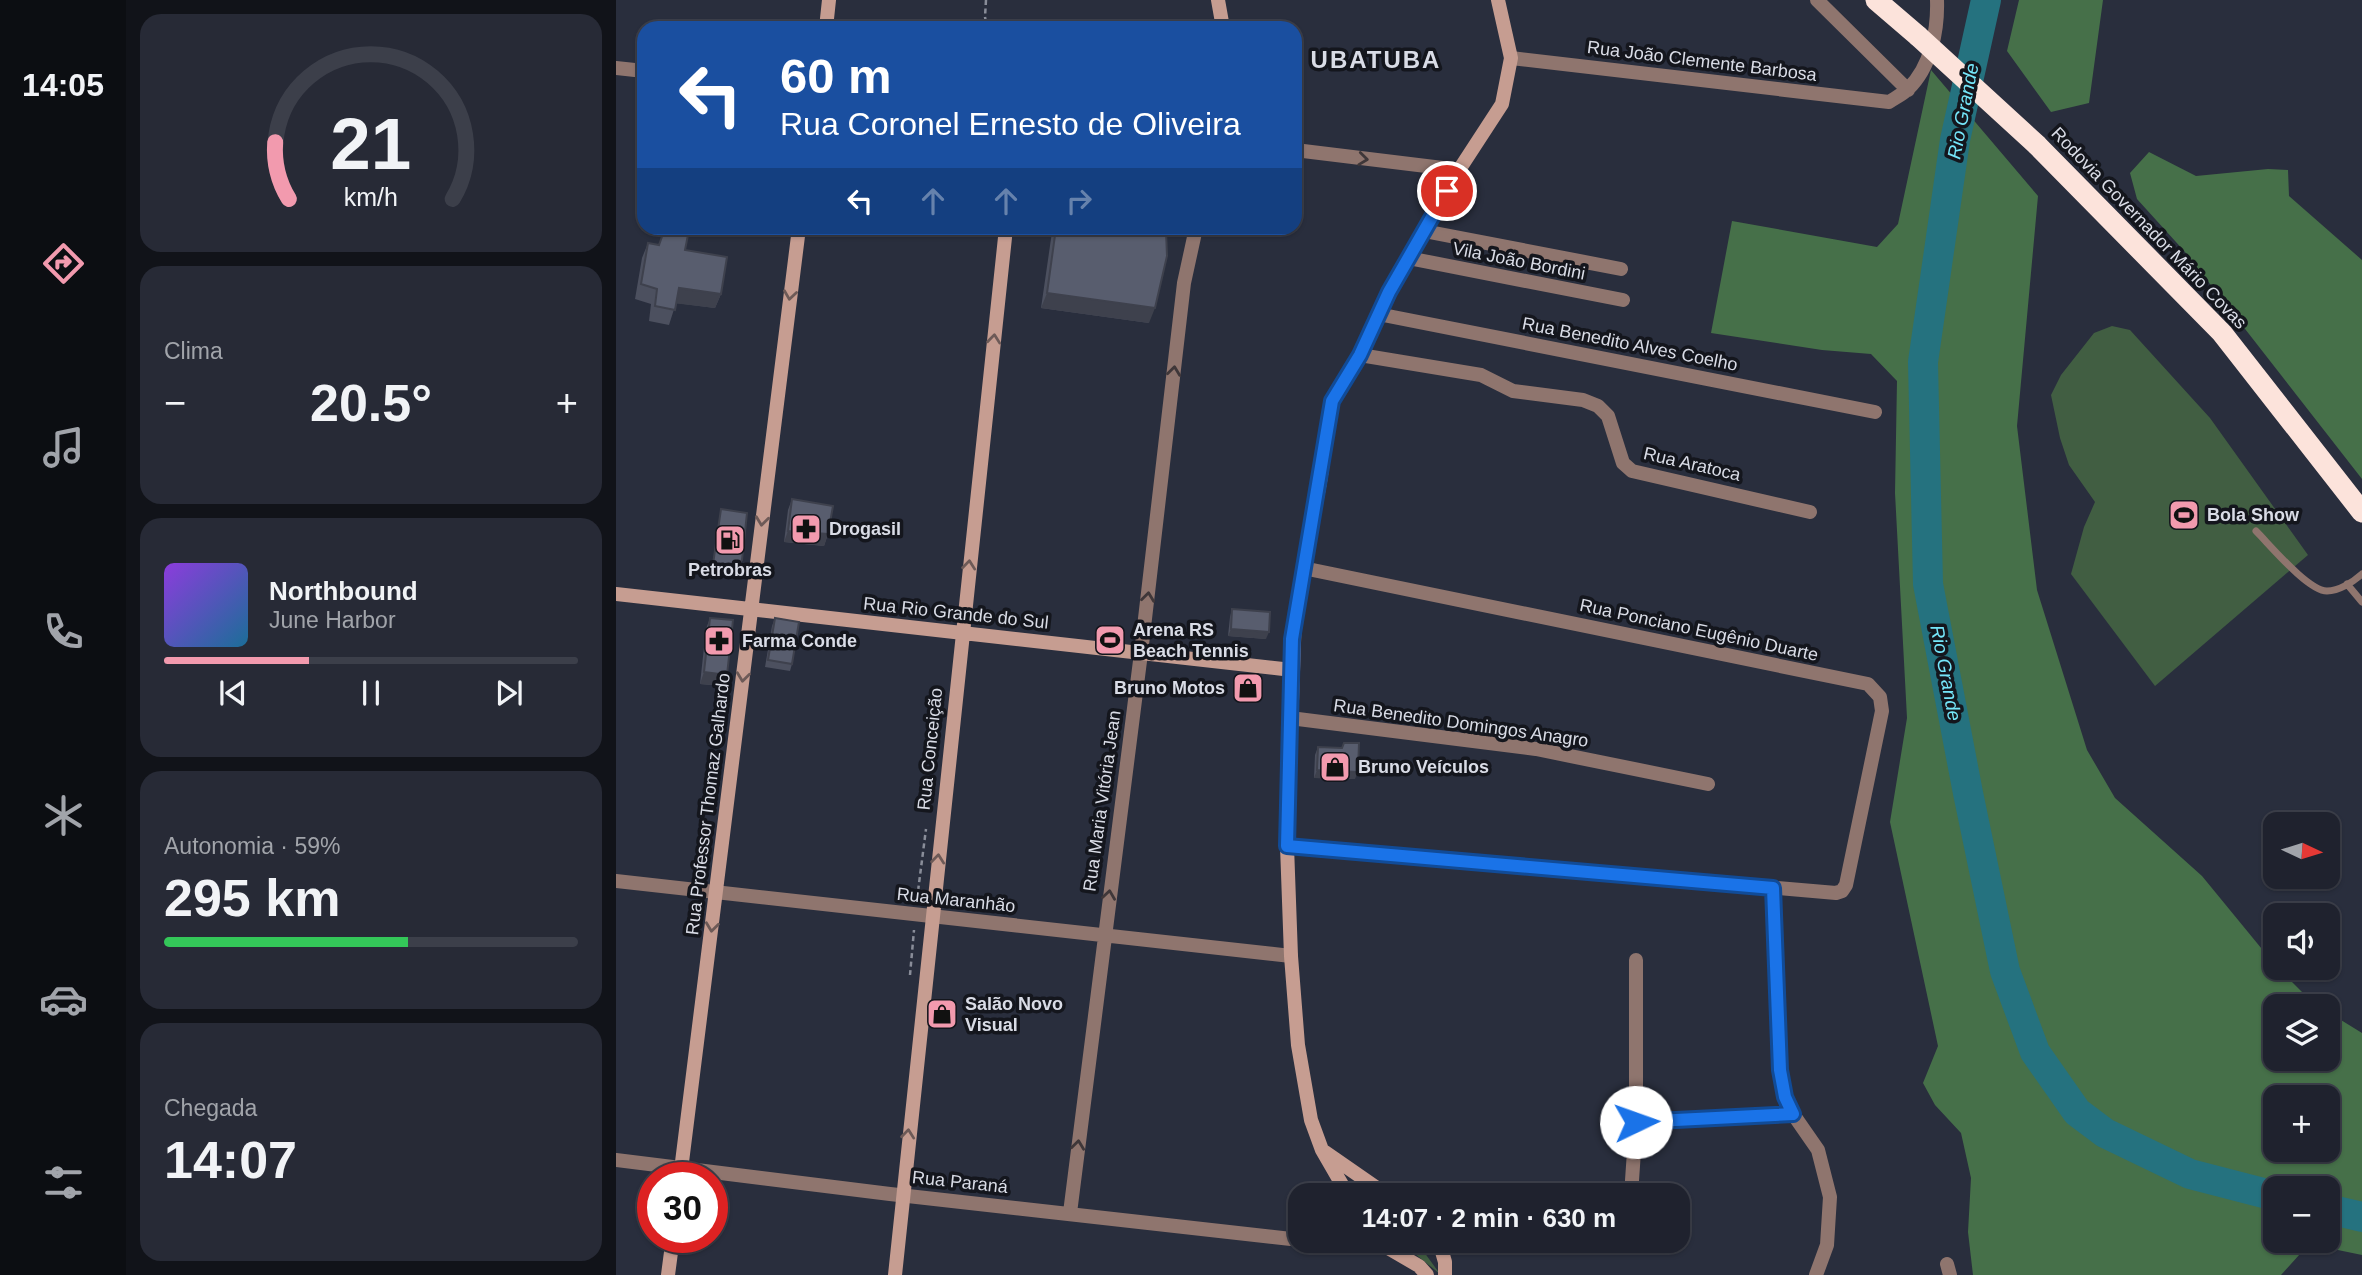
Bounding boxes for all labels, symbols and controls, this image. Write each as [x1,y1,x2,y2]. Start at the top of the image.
street label: Rua João Clemente Barbosa [1586,37,1819,85]
district label: UBATUBA [1311,46,1441,73]
icon: left [665,49,756,140]
text: 60 m [780,49,892,103]
water label: Rio Grande [1943,61,1983,161]
text: 14:05 [22,67,104,103]
text: 21 [331,103,411,184]
text: Rua Coronel Ernesto de Oliveira [780,106,1241,142]
street label: Rodovia Governador Mário Covas [2047,123,2251,333]
one-way arrow [1357,151,1369,166]
pin [1417,161,1477,221]
icon: arrive [1428,172,1466,210]
icon: left [841,182,879,220]
icon: ahead [914,182,952,220]
icon: ahead [987,182,1025,220]
icon: right [1060,182,1098,220]
text: km/h [344,183,398,211]
street label: Vila João Bordini [1451,238,1587,284]
icon: directions [39,239,88,288]
one-way arrow [783,289,798,301]
street label: Rua Benedito Alves Coelho [1521,313,1739,375]
one-way arrow [986,333,1001,344]
text: Clima [164,338,223,364]
one-way arrow [1167,365,1182,377]
text: 20.5° [310,374,432,432]
text: − [164,382,186,424]
text: + [556,382,578,424]
icon: music [39,423,88,472]
street label: Rua Aratoca [1641,443,1743,485]
sports icon: Bola Show [2167,498,2201,532]
place label: Bola Show [2207,505,2300,525]
pharmacy icon: Drogasil [789,512,823,546]
one-way arrow [755,515,770,527]
place label: Drogasil [829,519,901,539]
fuel station icon: Petrobras [713,523,747,557]
one-way arrow [962,559,977,571]
place label: Petrobras [688,560,772,580]
text: Northbound [269,576,418,606]
one-way arrow [1140,591,1155,603]
street label: Rua Rio Grande do Sul [862,593,1050,633]
street label: Rua Ponciano Eugênio Duarte [1578,595,1820,665]
icon: phone [39,607,88,656]
text: June Harbor [269,607,396,633]
place label: Arena RS Beach Tennis [1133,620,1249,661]
sports icon: Arena RS Beach Tennis [1093,623,1127,657]
water label: Rio Grande [1926,623,1966,723]
pharmacy icon: Farma Conde [702,624,736,658]
place label: Farma Conde [742,631,857,651]
shop icon: Bruno Motos [1231,671,1265,705]
street label: Rua Professor Thomaz Galhardo [682,672,734,936]
one-way arrow [736,672,751,683]
icon: previous [214,674,252,712]
icon: pause [352,674,390,712]
icon: next [490,674,528,712]
place label: Bruno Motos [1114,678,1225,698]
street label: Rua Conceição [914,687,946,811]
street label: Rua Benedito Domingos Anagro [1332,695,1590,751]
street label: Rua Maria Vitória Jean [1079,709,1125,893]
shop icon: Bruno Veículos [1318,750,1352,784]
place label: Bruno Veículos [1358,757,1489,777]
icon: climate [39,791,88,840]
north arrow [2263,812,2340,889]
map controls [2263,812,2340,1253]
text: Autonomia · 59% [164,833,340,859]
one-way arrow [930,853,945,865]
text: 295 km [164,869,340,927]
street label: Rua Maranhão [896,884,1016,916]
one-way arrow [1102,889,1117,901]
button: sound [2263,903,2340,980]
one-way arrow [704,922,719,933]
icon: car [39,975,88,1024]
place label: Salão Novo Visual [965,994,1063,1035]
button: layers [2263,994,2340,1071]
shop icon: Salão Novo Visual [925,997,959,1031]
position arrow [1599,1085,1673,1159]
button: + [2263,1085,2340,1162]
text: Chegada [164,1095,257,1121]
one-way arrow [901,1128,916,1140]
text: 14:07 [164,1131,297,1189]
one-way arrow [1071,1140,1086,1151]
icon: filters [39,1158,88,1207]
speed limit sign: 30 [637,1162,728,1253]
street label: Rua Paraná [911,1167,1010,1197]
button: − [2263,1176,2340,1253]
text: 14:07 · 2 min · 630 m [1362,1203,1616,1233]

